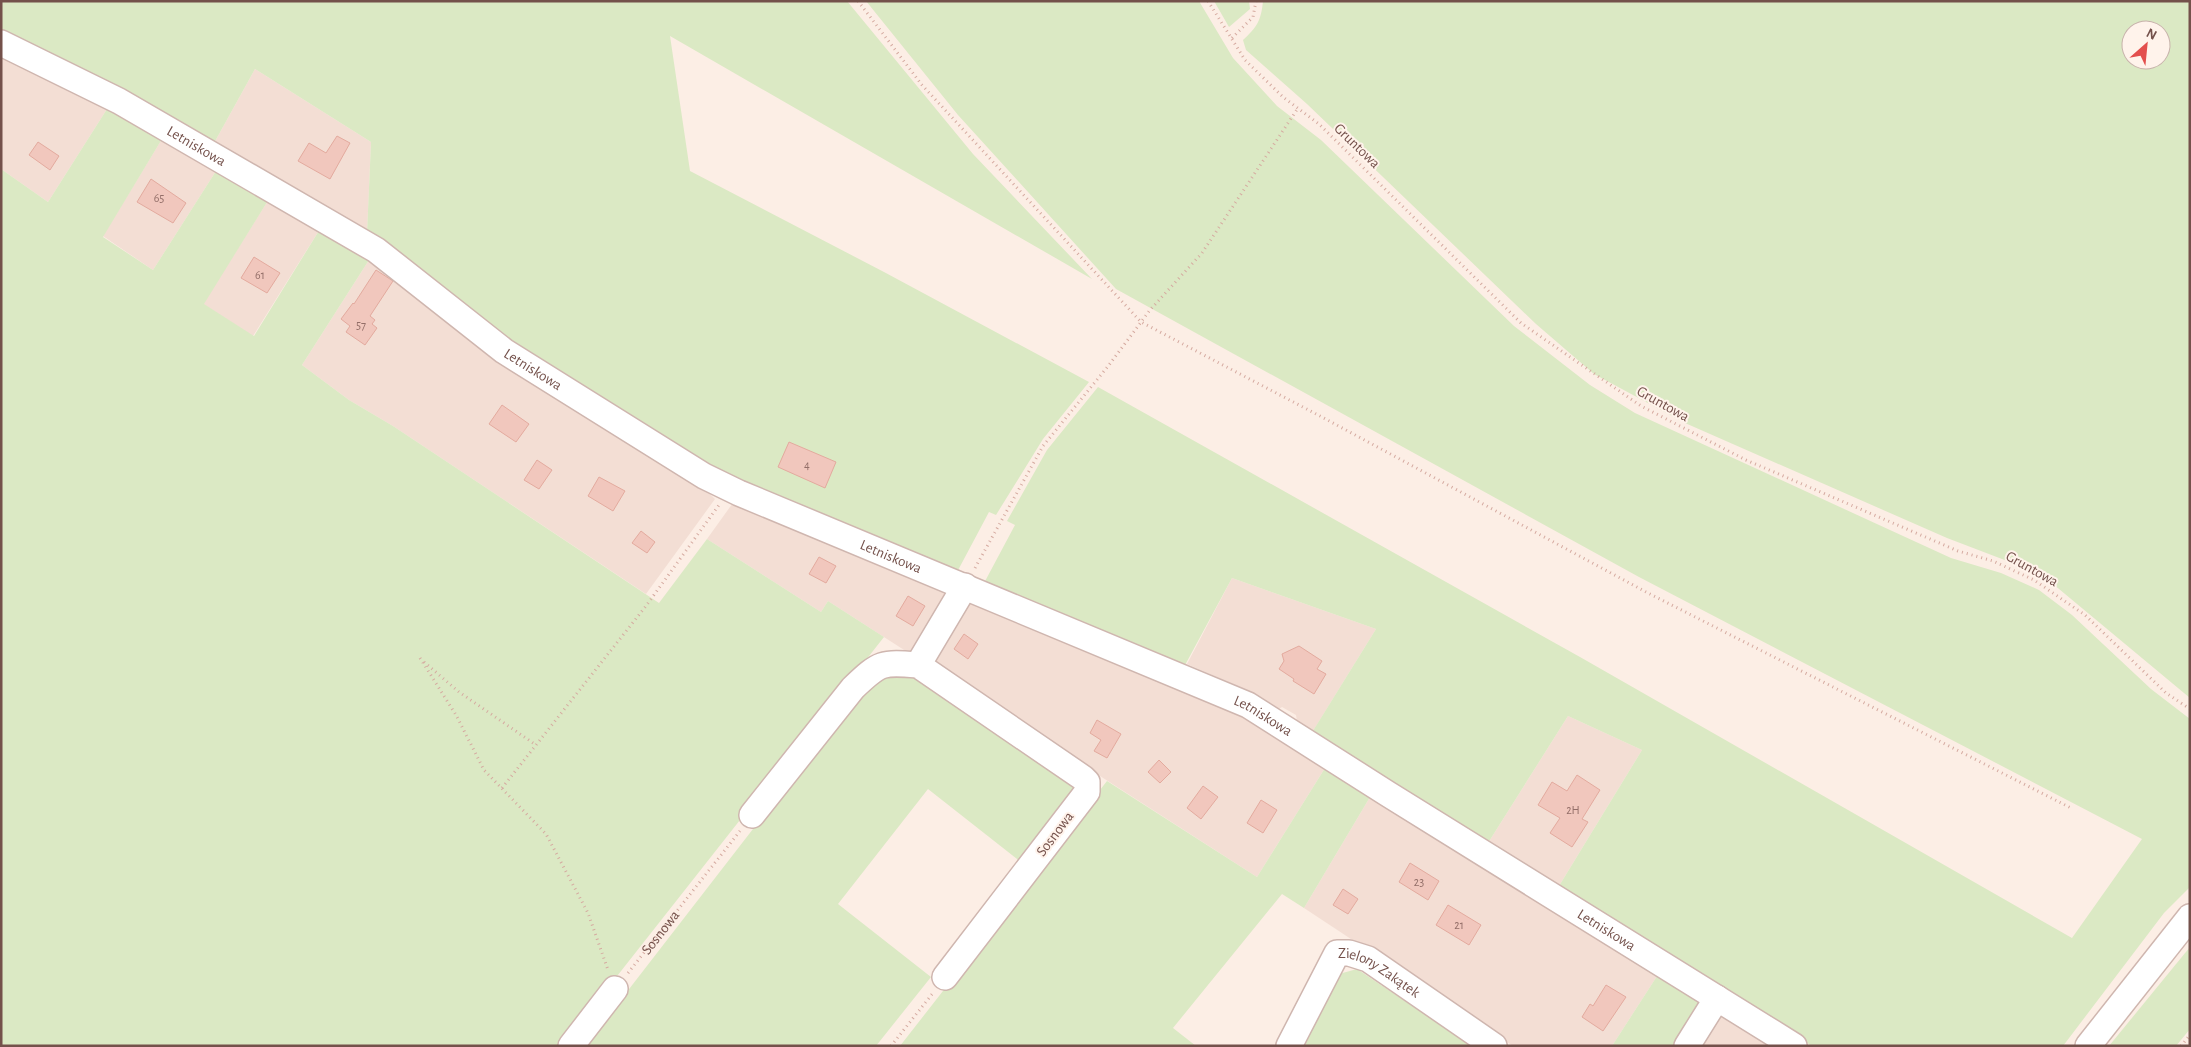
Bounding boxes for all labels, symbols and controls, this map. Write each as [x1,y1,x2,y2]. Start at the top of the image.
north arrow [2121,20,2171,70]
text: N [2144,26,2159,43]
street label: Gruntowa [1331,121,1383,171]
street label: Letniskowa [164,123,228,169]
house number: 65 [154,192,164,204]
house number: 61 [255,269,265,281]
house number: 57 [356,319,366,331]
street label: Letniskowa [502,346,565,393]
street label: Gruntowa [1634,384,1692,424]
house number: 4 [804,459,810,471]
street label: Letniskowa [858,537,924,576]
street label: Gruntowa [2003,549,2061,589]
street label: Letniskowa [1232,693,1295,739]
house number: 2H [1566,804,1580,816]
street label: Sosnowa [1034,809,1076,859]
house number: 23 [1414,876,1424,888]
street label: Letniskowa [1575,906,1638,953]
street label: Sosnowa [638,907,682,957]
house number: 21 [1454,919,1464,931]
street label: Zielony Zakątek [1338,946,1423,1000]

